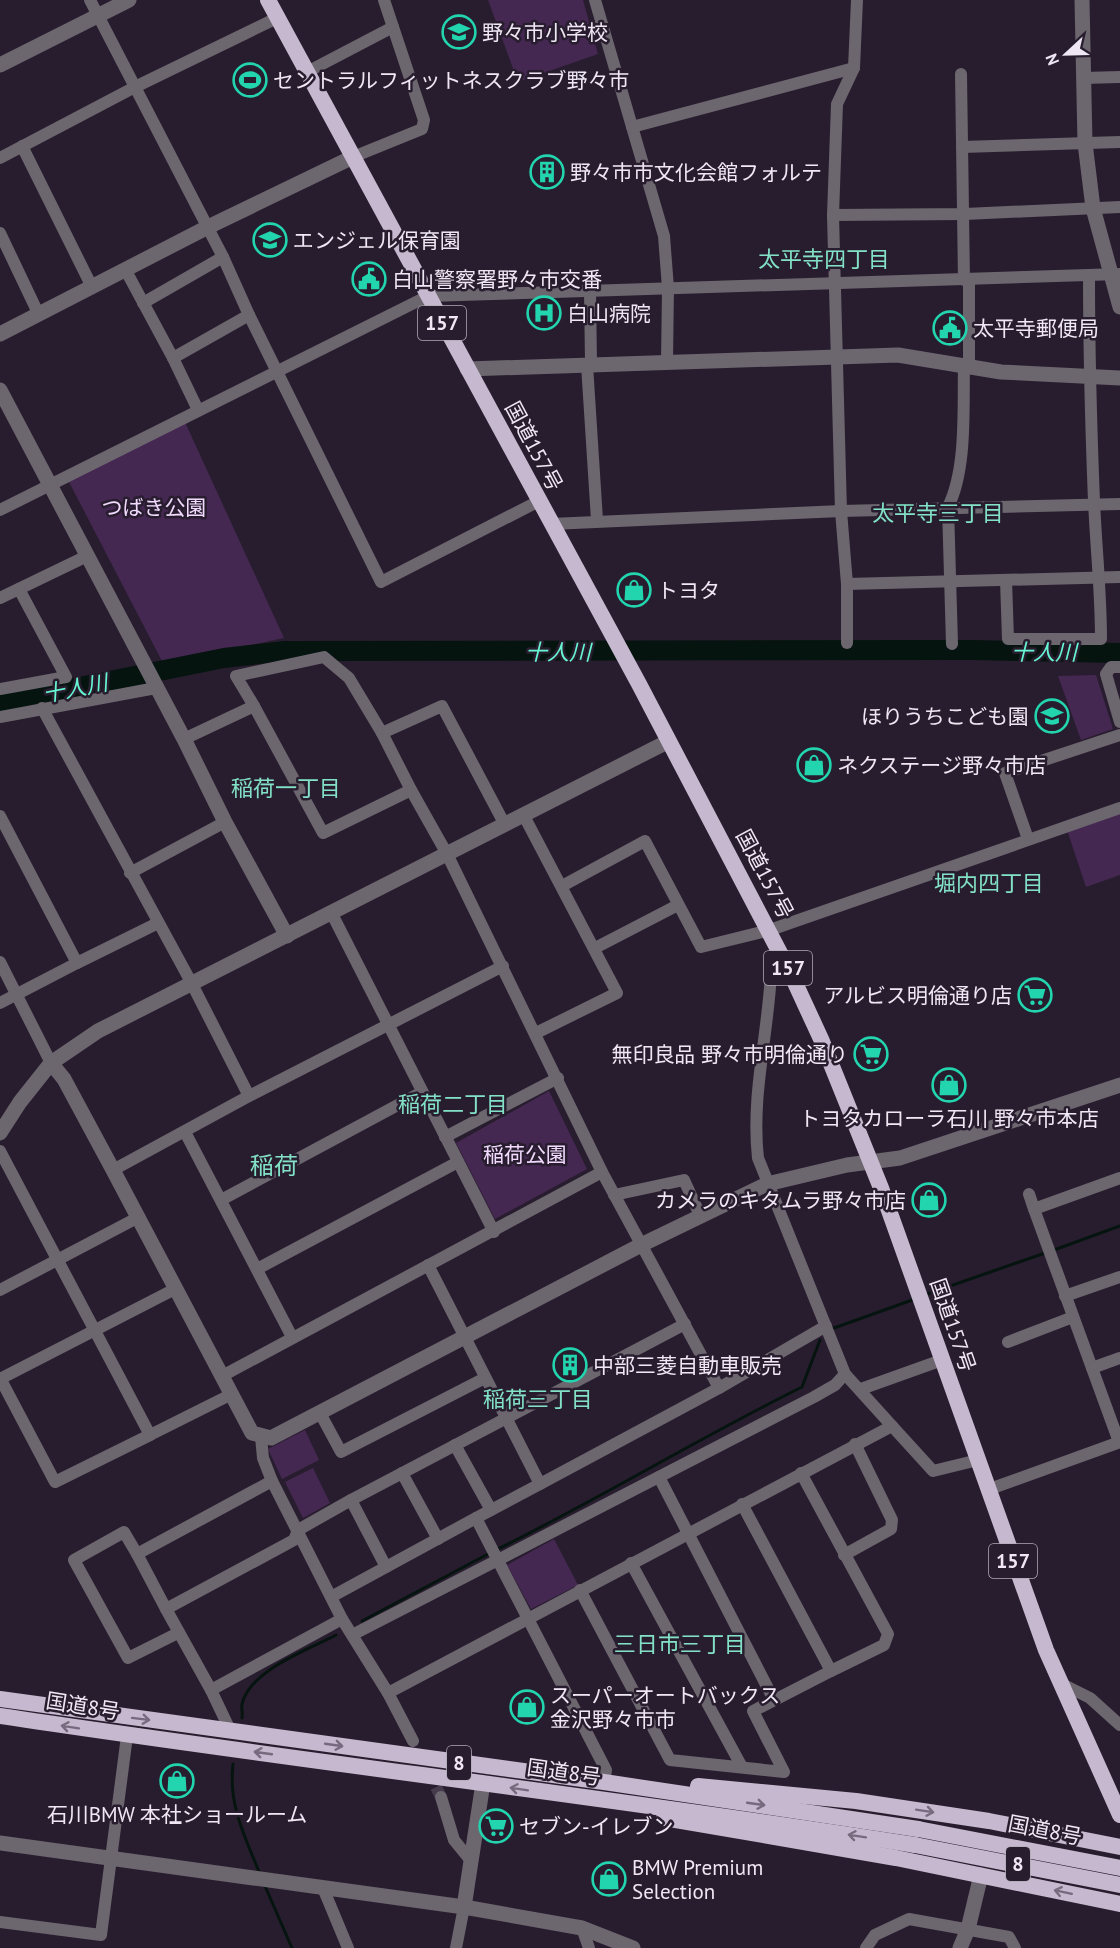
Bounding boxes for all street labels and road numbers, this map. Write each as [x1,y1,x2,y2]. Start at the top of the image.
road number: 157 [418,306,466,340]
street label: 国道157号 [499,397,569,495]
street label: 国道157号 [730,825,800,923]
road number: 157 [764,951,812,985]
street label: 国道157号 [924,1275,982,1375]
road number: 157 [989,1544,1037,1578]
street label: 国道8号 [44,1687,122,1725]
road number: 8 [447,1746,471,1780]
street label: 国道8号 [525,1753,603,1791]
street label: 国道8号 [1006,1810,1084,1850]
road number: 8 [1006,1847,1030,1881]

